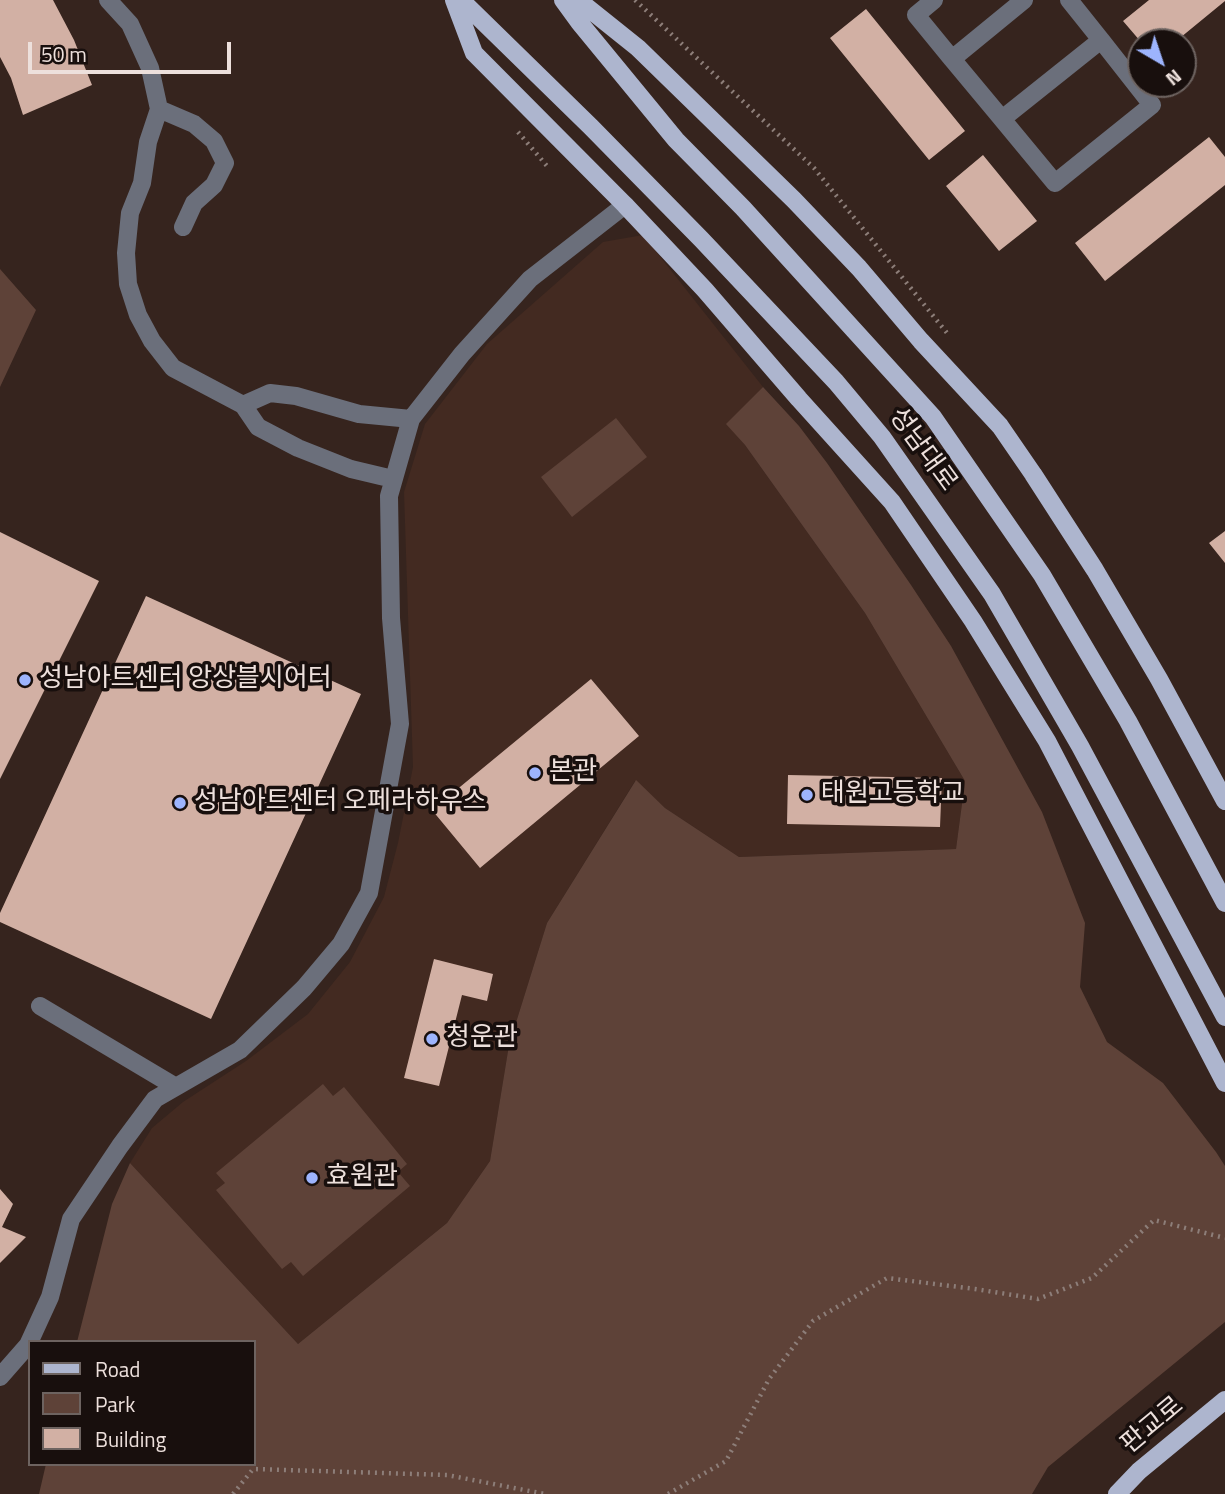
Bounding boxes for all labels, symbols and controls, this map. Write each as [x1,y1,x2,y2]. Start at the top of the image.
scale bar [32,28,234,72]
north arrow [1127,28,1197,98]
text: 50 m [41,38,87,70]
text: N [1160,63,1189,94]
street label: 성남대로 [881,402,963,498]
place label: 성남아트센터 앙상블시어터 [39,664,332,696]
marker: 성남아트센터 앙상블시어터 [17,672,33,688]
place label: 본관 [549,757,597,789]
marker: 본관 [527,765,543,781]
place label: 태원고등학교 [821,779,965,811]
place label: 성남아트센터 오페라하우스 [194,787,487,819]
marker: 태원고등학교 [799,787,815,803]
marker: 성남아트센터 오페라하우스 [172,795,188,811]
place label: 청운관 [446,1023,518,1055]
marker: 청운관 [424,1031,440,1047]
place label: 효원관 [326,1162,398,1194]
marker: 효원관 [304,1170,320,1186]
legend [28,1340,256,1466]
text: Road [95,1353,140,1385]
text: Park [95,1388,135,1420]
street label: 판교로 [1115,1391,1191,1461]
text: Building [95,1423,166,1455]

